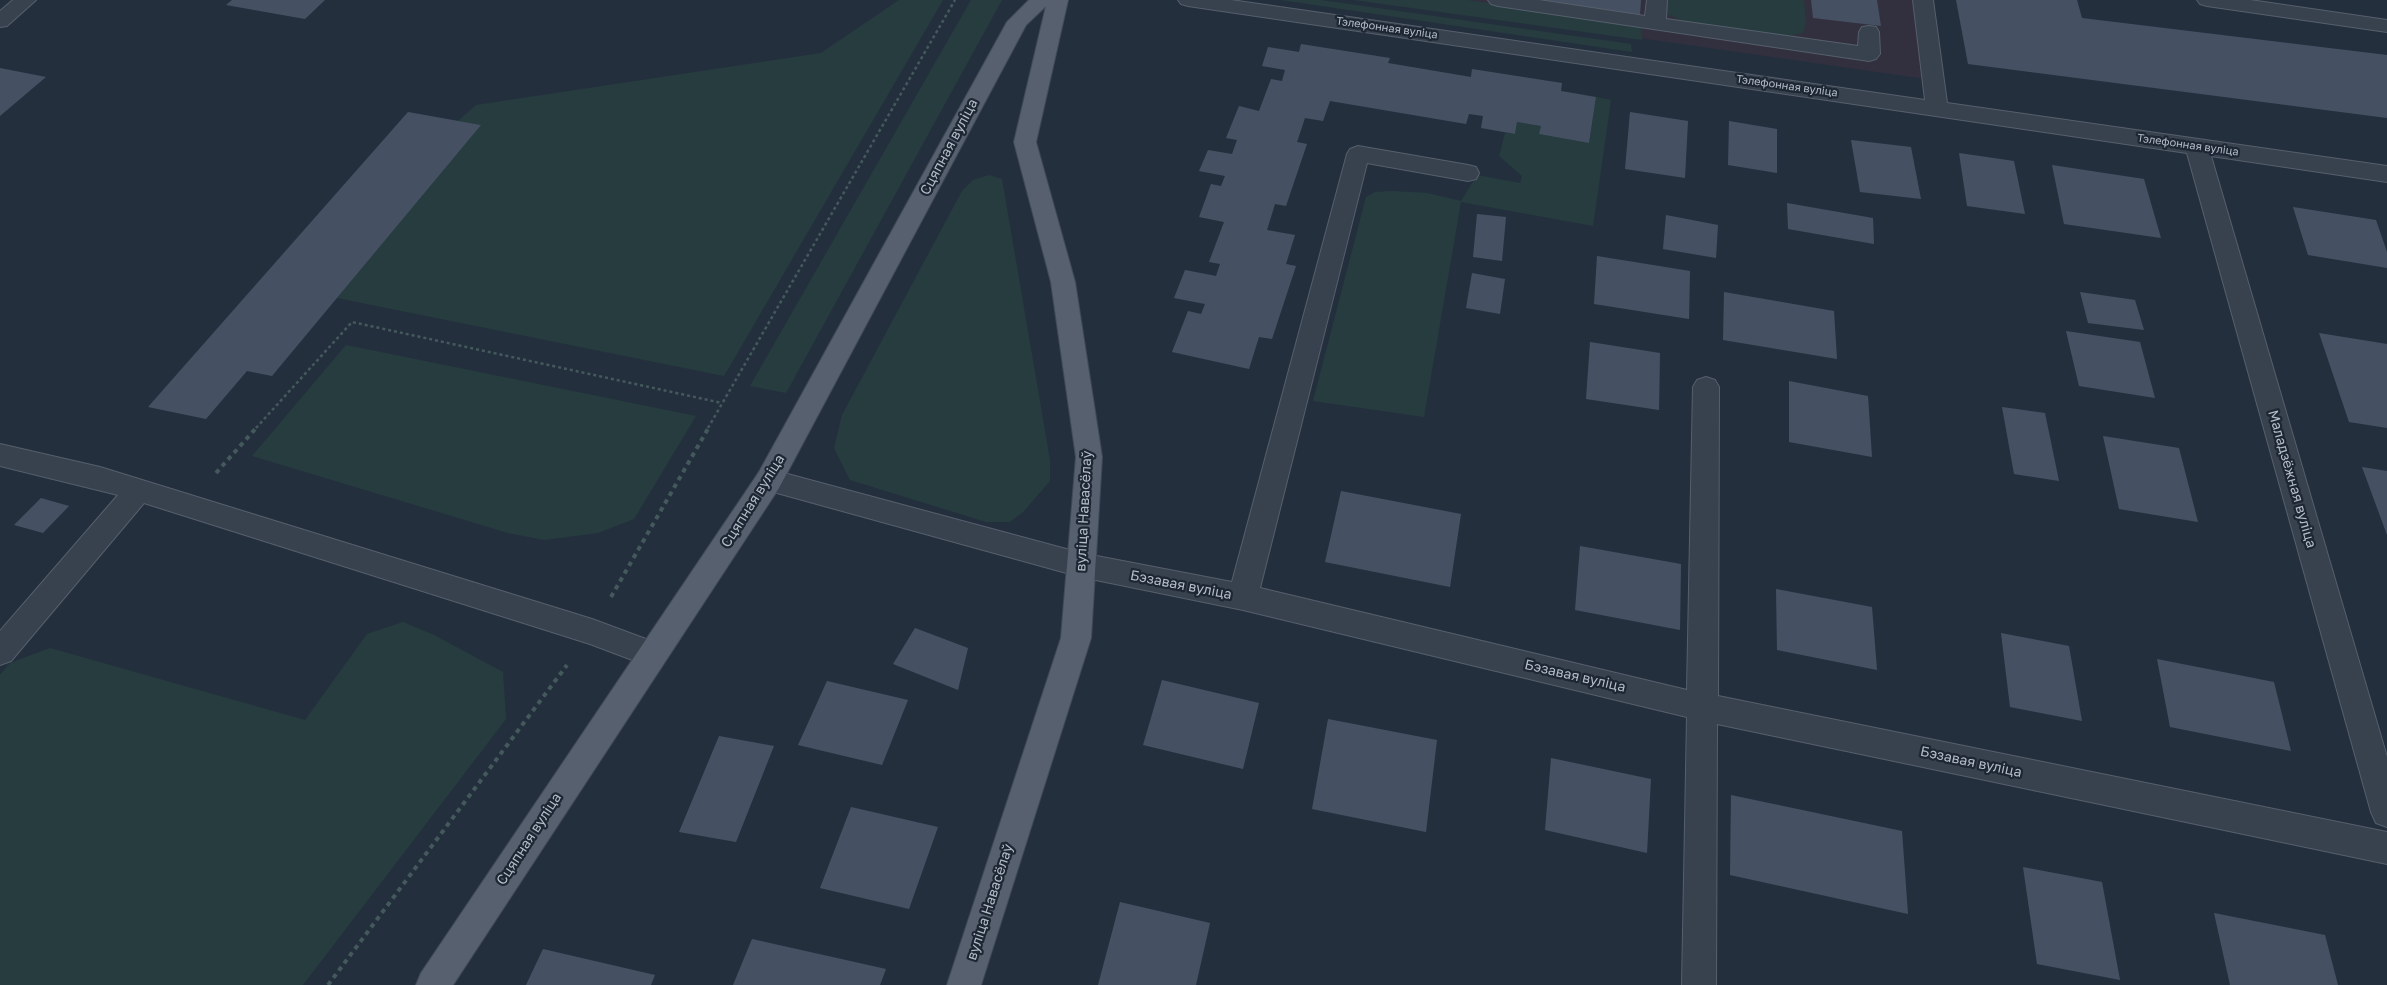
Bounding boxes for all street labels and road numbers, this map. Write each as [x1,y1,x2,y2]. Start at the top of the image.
street label: Тэлефонная вуліца [1335,14,1439,42]
street label: Тэлефонная вуліца [1735,72,1839,100]
street label: Сцяпная вуліца [917,96,981,198]
street label: Тэлефонная вуліца [2136,131,2240,159]
street label: Маладзёжная вуліца [2264,408,2320,550]
street label: вуліца Навасёлаў [1072,450,1096,572]
street label: Сцяпная вуліца [718,451,788,551]
street label: Бэзавая вуліца [1129,567,1233,603]
street label: Бэзавая вуліца [1523,656,1627,696]
street label: Бэзавая вуліца [1919,743,2023,781]
street label: Сцяпная вуліца [493,790,565,888]
street label: вуліца Навасёлаў [963,842,1017,962]

